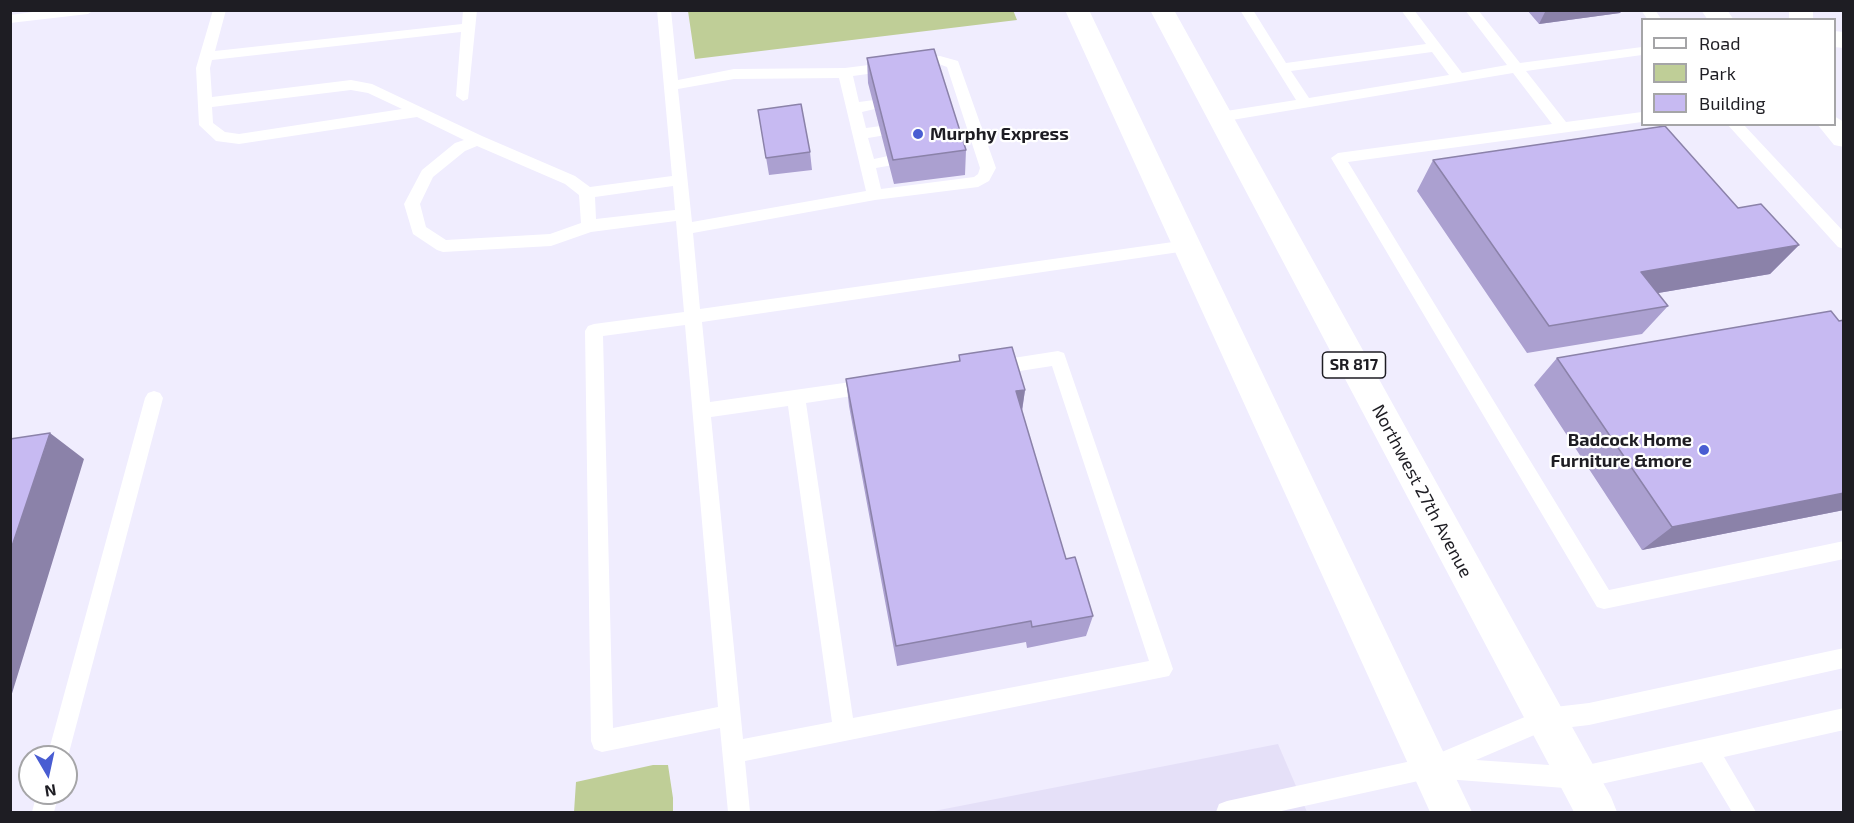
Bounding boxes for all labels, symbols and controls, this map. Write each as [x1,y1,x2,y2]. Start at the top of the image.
legend [1641,18,1836,126]
text: Road [1699,32,1740,54]
text: Park [1699,62,1736,84]
text: Building [1699,92,1766,114]
place label: Murphy Express [930,123,1069,145]
marker: Murphy Express [911,127,925,141]
road number: SR 817 [1322,352,1386,378]
street label: Northwest 27th Avenue [1367,401,1477,581]
place label: Badcock Home Furniture &more [1550,429,1692,472]
marker: Badcock Home Furniture &more [1697,443,1711,457]
north arrow [18,745,78,805]
text: N [43,781,58,802]

